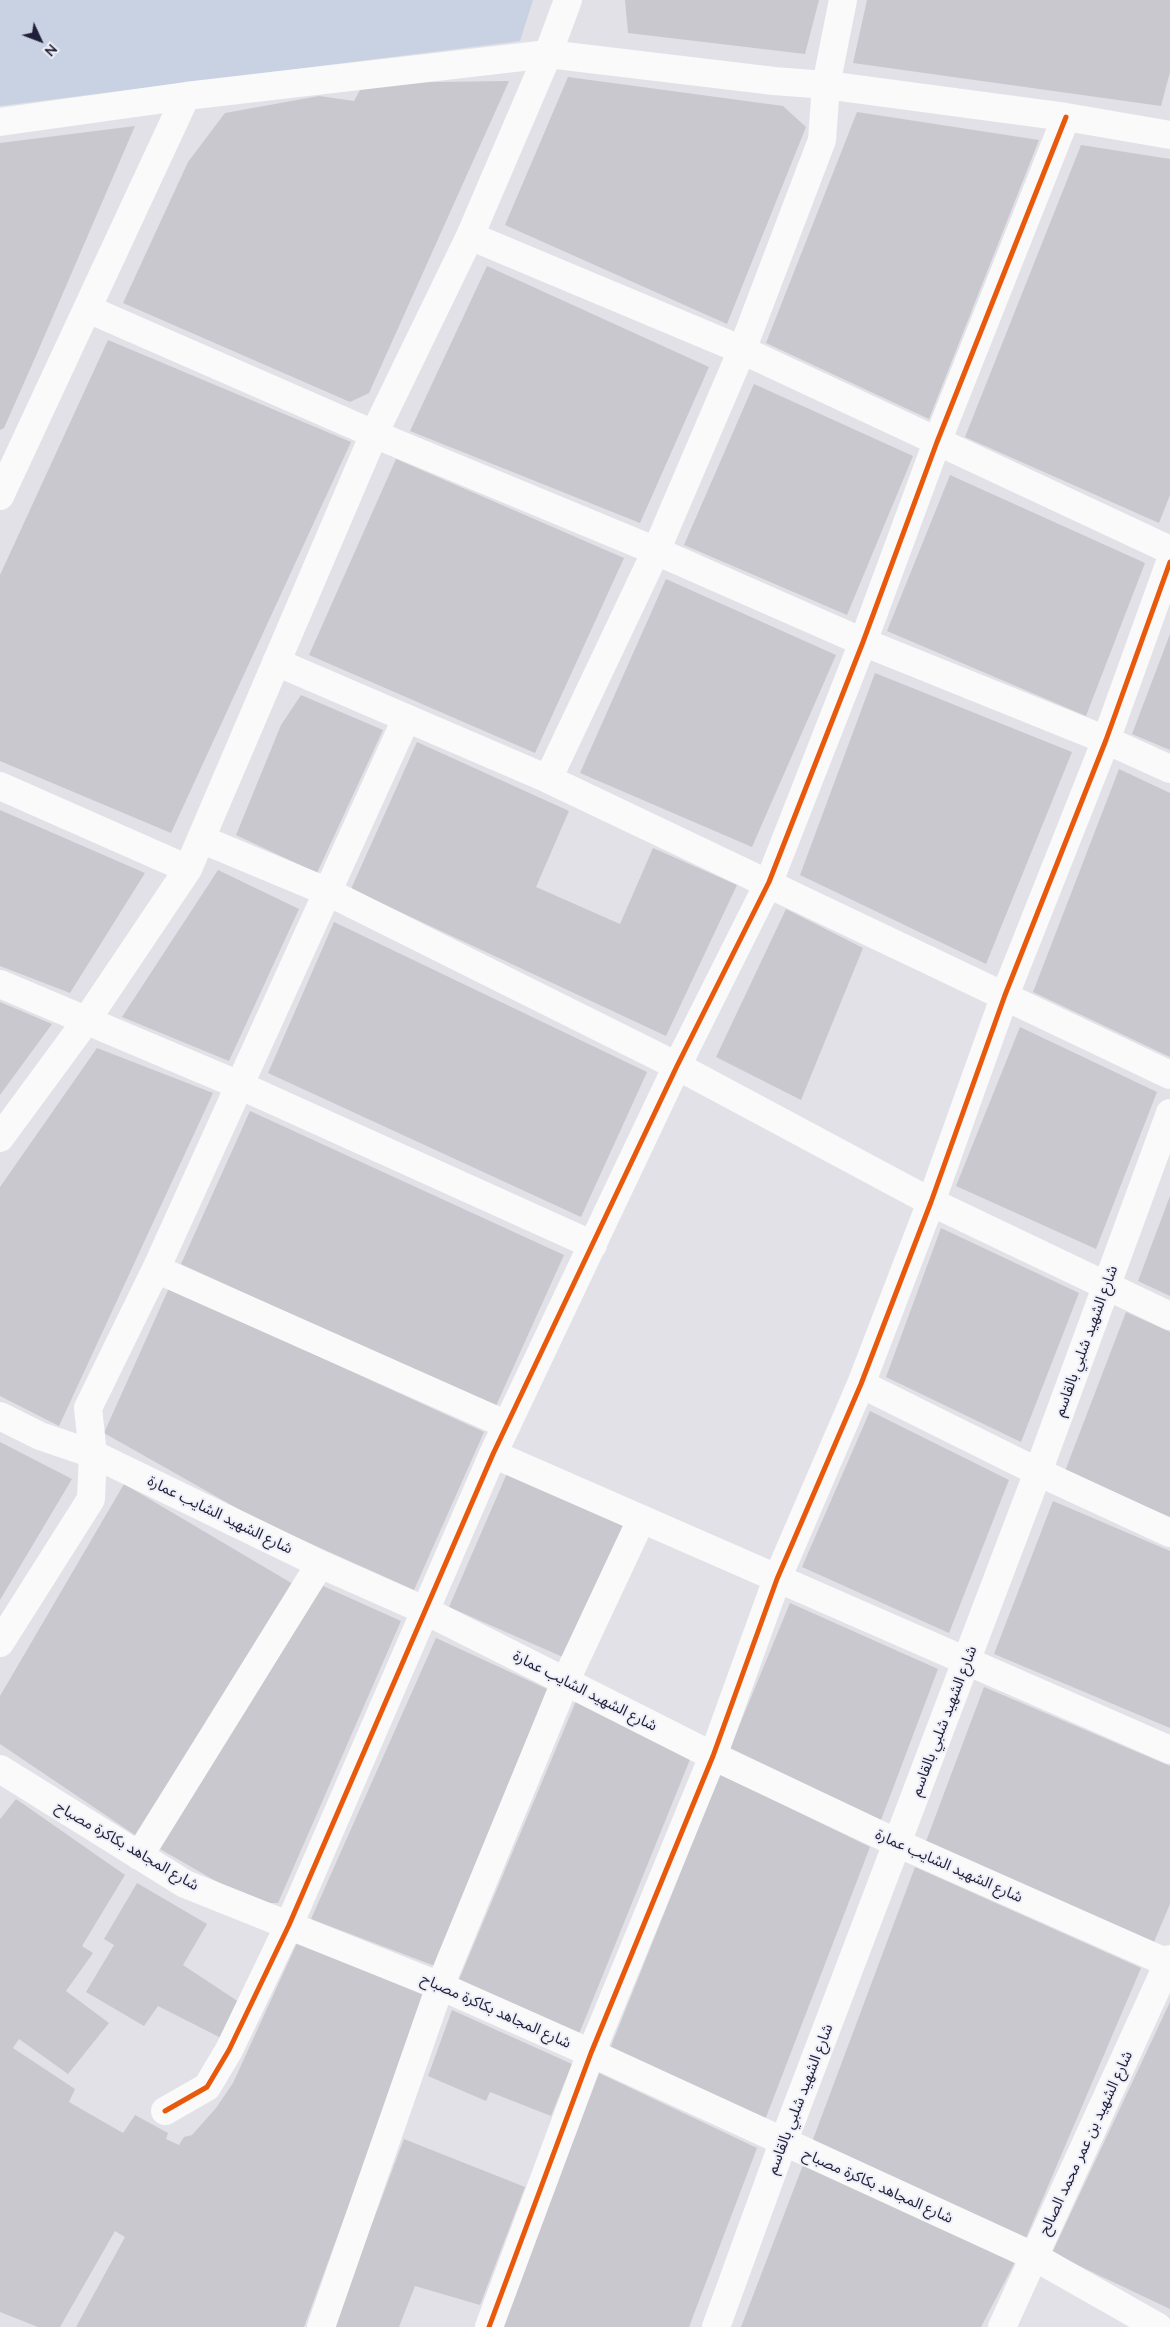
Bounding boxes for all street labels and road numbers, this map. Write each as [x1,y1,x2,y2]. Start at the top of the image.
street label: شارع الشهيد شلبي بالقاسم [1050,1263,1122,1419]
street label: شارع الشهيد الشايب عمارة [144,1472,296,1558]
street label: شارع الشهيد شلبي بالقاسم [907,1644,981,1798]
street label: شارع الشهيد الشايب عمارة [510,1647,660,1735]
street label: شارع المجاهد بكاكرة مصباح [52,1798,202,1894]
street label: شارع الشهيد الشايب عمارة [873,1825,1025,1907]
street label: شارع المجاهد بكاكرة مصباح [418,1970,574,2052]
street label: شارع الشهيد شلبي بالقاسم [763,2022,837,2176]
street label: شارع الشهيد بن عمر محمد الصالح [1035,2048,1137,2238]
street label: شارع المجاهد بكاكرة مصباح [800,2145,956,2227]

